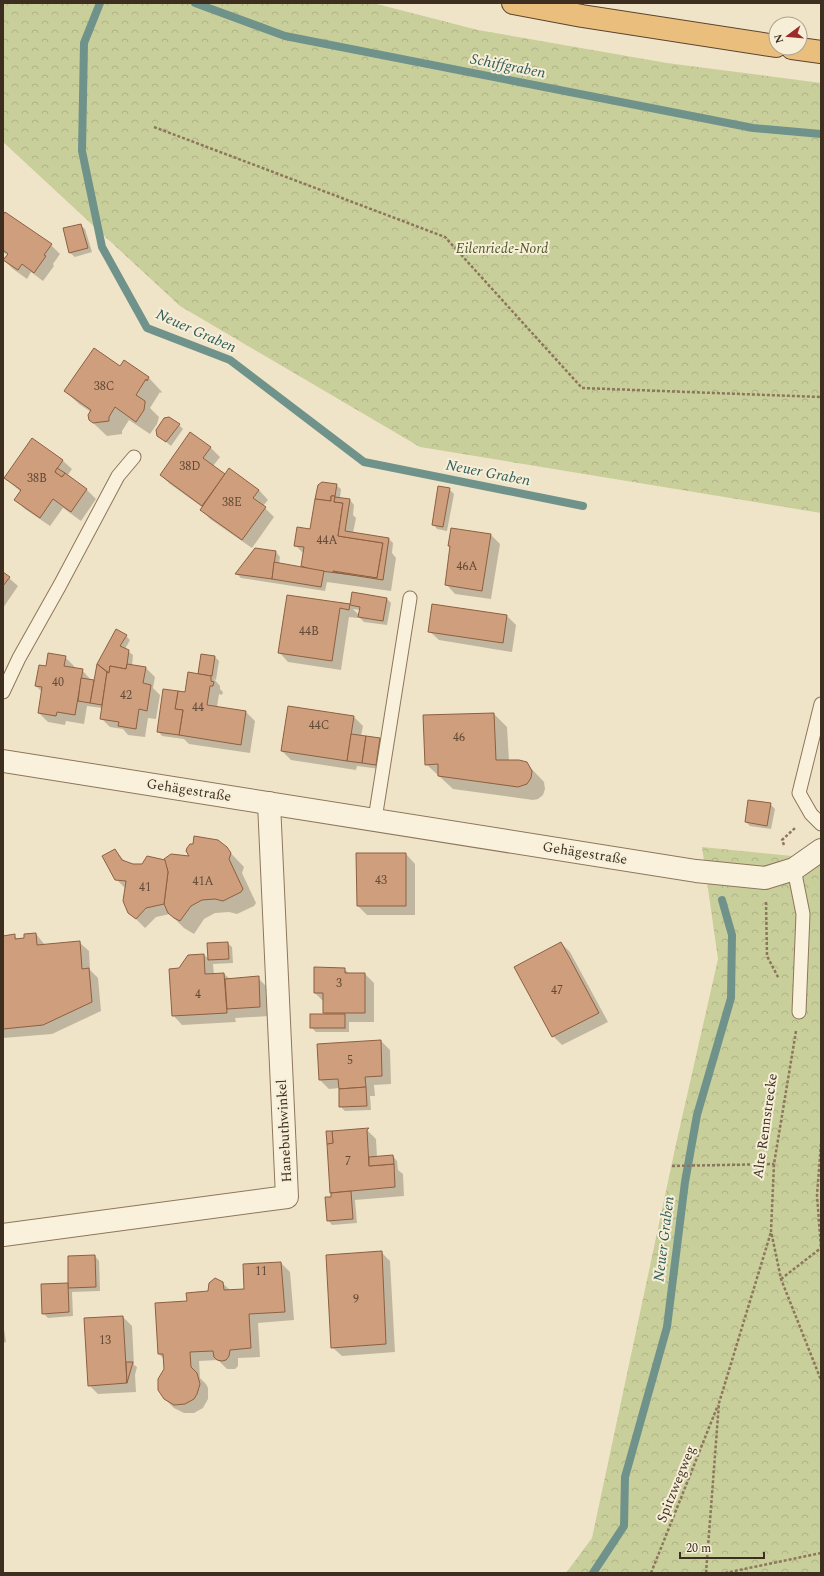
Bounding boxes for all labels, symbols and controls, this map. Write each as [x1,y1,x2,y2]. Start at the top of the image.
north arrow [768,16,808,56]
text: N [769,32,788,45]
water label: Schiffgraben [468,47,548,85]
park label: Eilenriede-Nord [456,238,548,259]
water label: Neuer Graben [152,303,240,359]
house number: 38C [94,377,114,396]
water label: Neuer Graben [444,454,532,493]
house number: 38D [179,457,201,476]
house number: 38B [27,469,47,488]
house number: 38E [222,493,242,512]
house number: 44A [316,531,338,550]
house number: 46A [456,557,478,576]
house number: 44B [299,622,319,641]
house number: 40 [52,673,64,692]
house number: 42 [120,686,132,705]
house number: 44 [192,698,204,717]
house number: 44C [309,716,329,735]
house number: 46 [453,728,465,747]
street label: Gehägestraße [145,773,233,807]
street label: Gehägestraße [541,836,629,870]
house number: 43 [375,871,387,890]
house number: 41A [192,872,214,891]
house number: 41 [139,878,151,897]
house number: 3 [336,974,342,993]
house number: 47 [551,981,563,1000]
house number: 4 [195,985,201,1004]
house number: 5 [347,1051,353,1070]
street label: Alte Rennstrecke [747,1072,783,1180]
street label: Hanebuthwinkel [271,1079,297,1183]
house number: 7 [345,1152,351,1171]
water label: Neuer Graben [647,1195,681,1283]
house number: 11 [255,1262,267,1281]
house number: 9 [353,1290,359,1309]
house number: 13 [99,1331,111,1350]
street label: Spitzwegweg [651,1442,701,1526]
scale bar [680,1534,764,1560]
text: 20 m [686,1539,711,1558]

